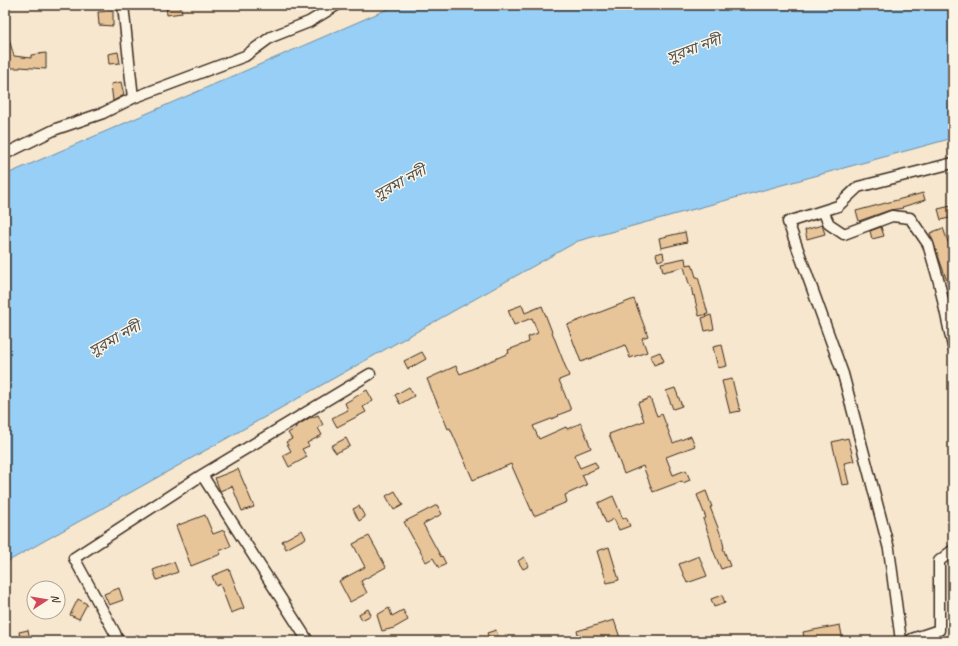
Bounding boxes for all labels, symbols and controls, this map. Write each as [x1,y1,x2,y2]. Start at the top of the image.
water label: সুরমা নদী [664,29,727,68]
water label: সুরমা নদী [371,160,432,205]
water label: সুরমা নদী [86,316,147,361]
north arrow [26,580,66,620]
text: N [48,593,64,605]

